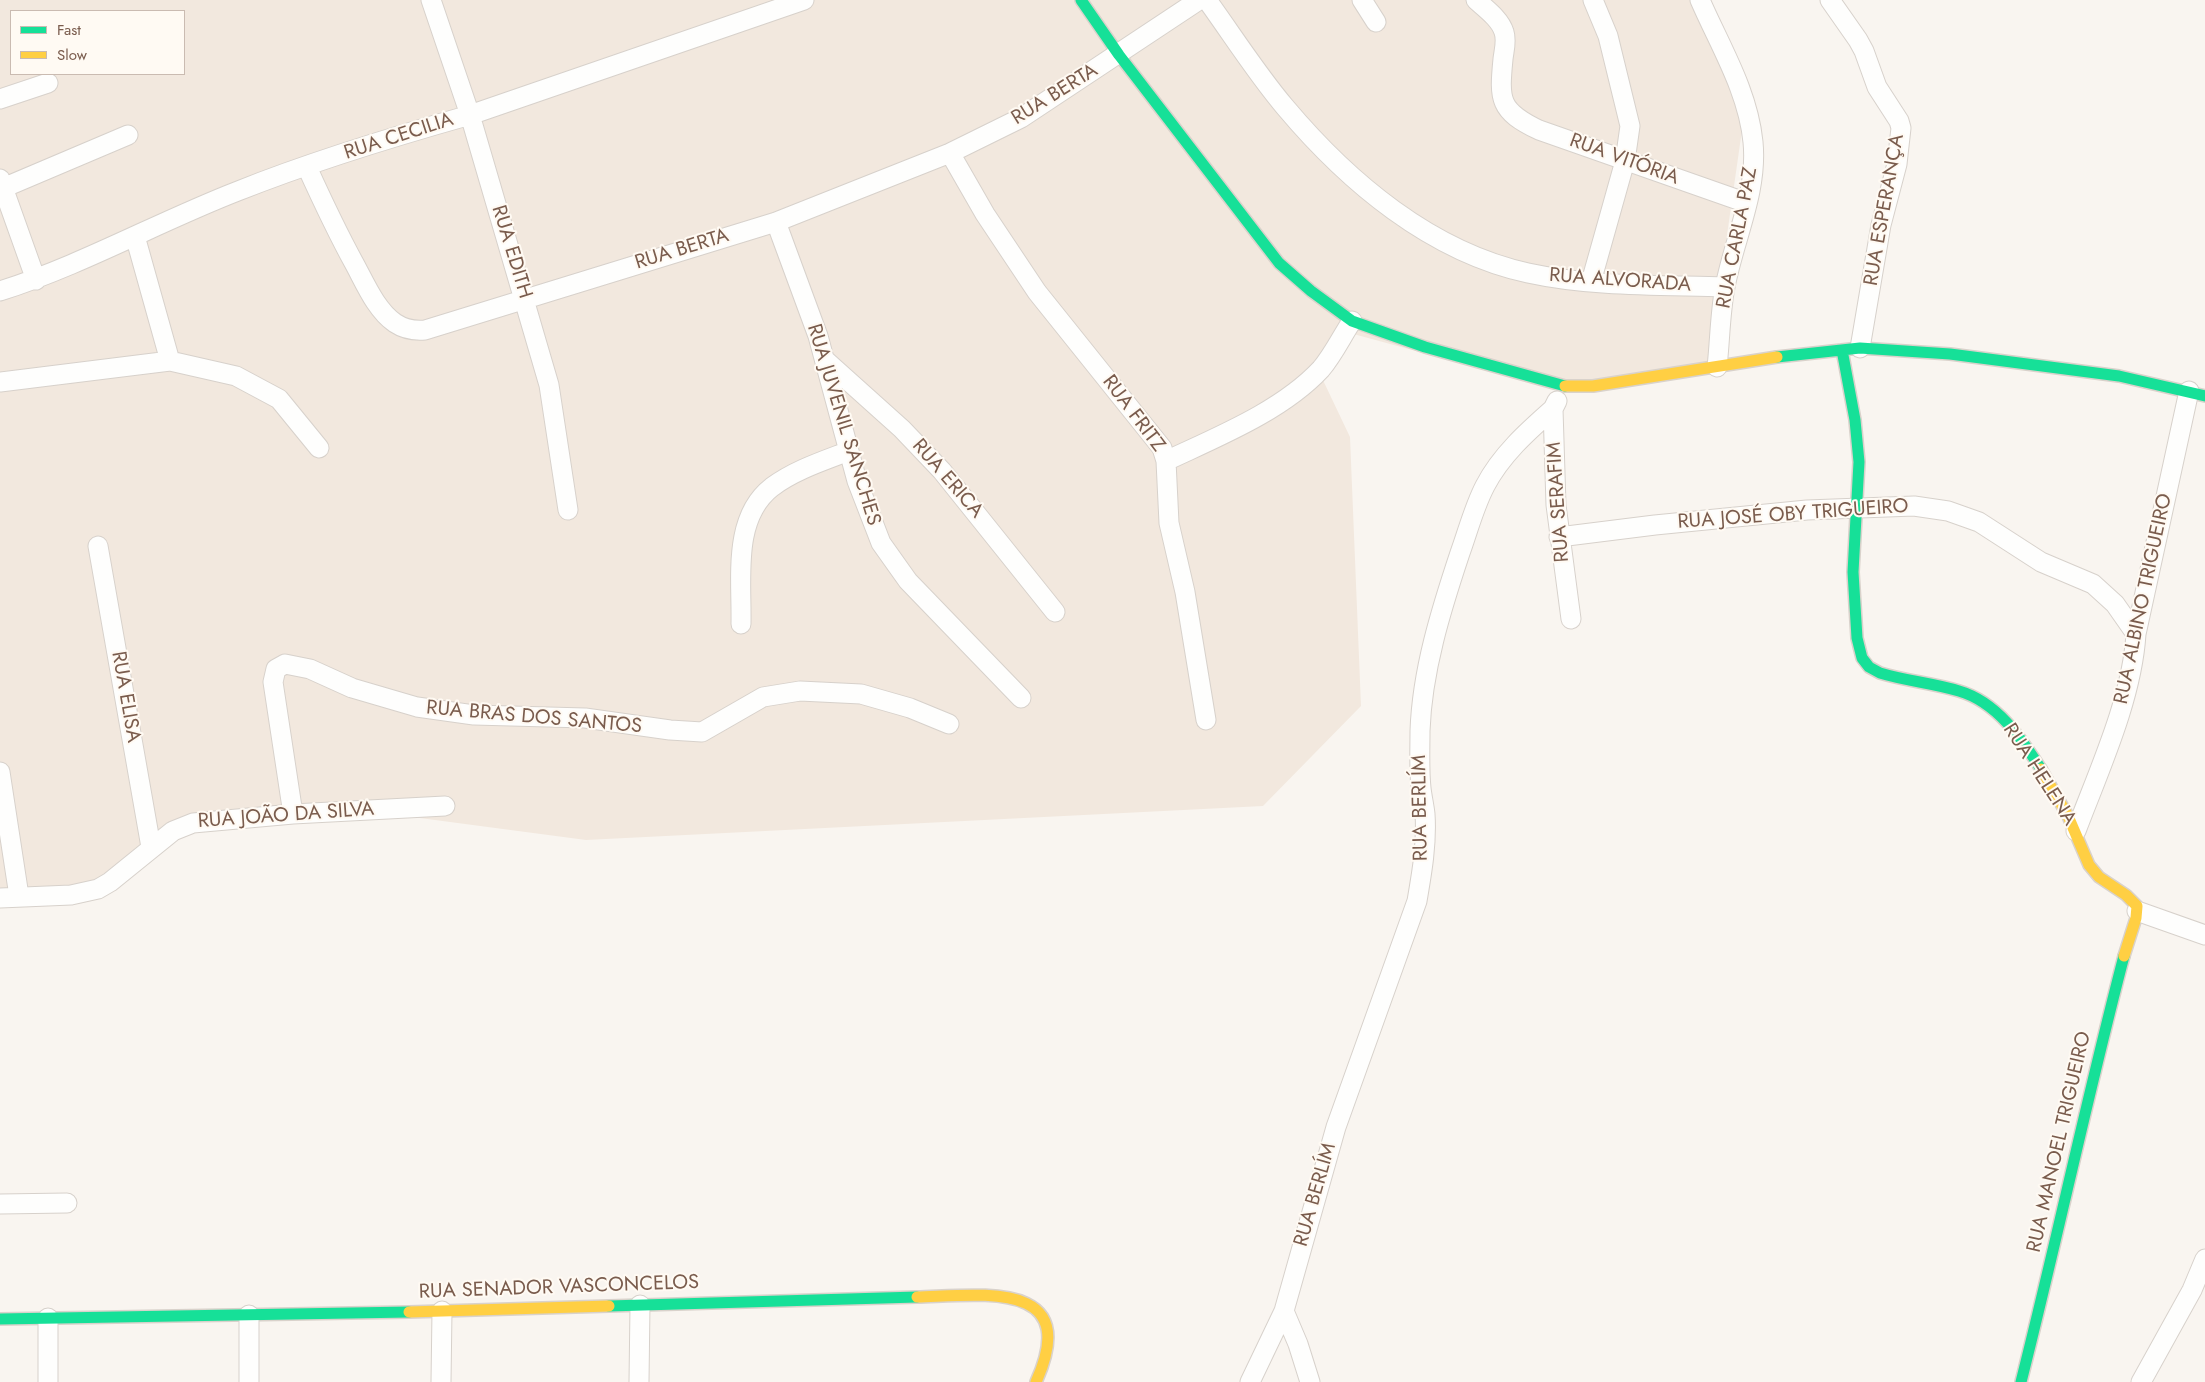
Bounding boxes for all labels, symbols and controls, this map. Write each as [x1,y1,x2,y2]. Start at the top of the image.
legend [10,10,185,75]
text: Fast [57,19,81,41]
text: Slow [57,44,87,66]
street label: RUA BERTA [1008,59,1102,131]
street label: RUA CECILIA [341,108,457,166]
street label: RUA VITÓRIA [1566,129,1682,191]
street label: RUA ESPERANÇA [1860,132,1910,288]
street label: RUA CARLA PAZ [1713,165,1763,311]
street label: RUA EDITH [485,203,537,301]
street label: RUA BERTA [632,224,732,276]
street label: RUA ALVORADA [1548,264,1692,298]
street label: RUA JUVENIL SANCHES [801,321,885,529]
street label: RUA FRITZ [1096,371,1170,457]
street label: RUA ERICA [906,435,988,523]
street label: RUA SERAFIM [1543,441,1575,563]
street label: RUA ALBINO TRIGUEIRO [2110,491,2178,707]
street label: RUA JOSÉ OBY TRIGUEIRO [1677,495,1909,535]
street label: RUA ELISA [105,650,145,744]
street label: RUA BRAS DOS SANTOS [425,697,643,739]
street label: RUA HELENA [1997,719,2081,831]
street label: RUA BERLÍM [1408,755,1434,861]
street label: RUA JOÃO DA SILVA [197,798,375,834]
street label: RUA MANOEL TRIGUEIRO [2023,1029,2097,1255]
street label: RUA BERLÍM [1290,1141,1342,1249]
street label: RUA SENADOR VASCONCELOS [418,1271,700,1305]

